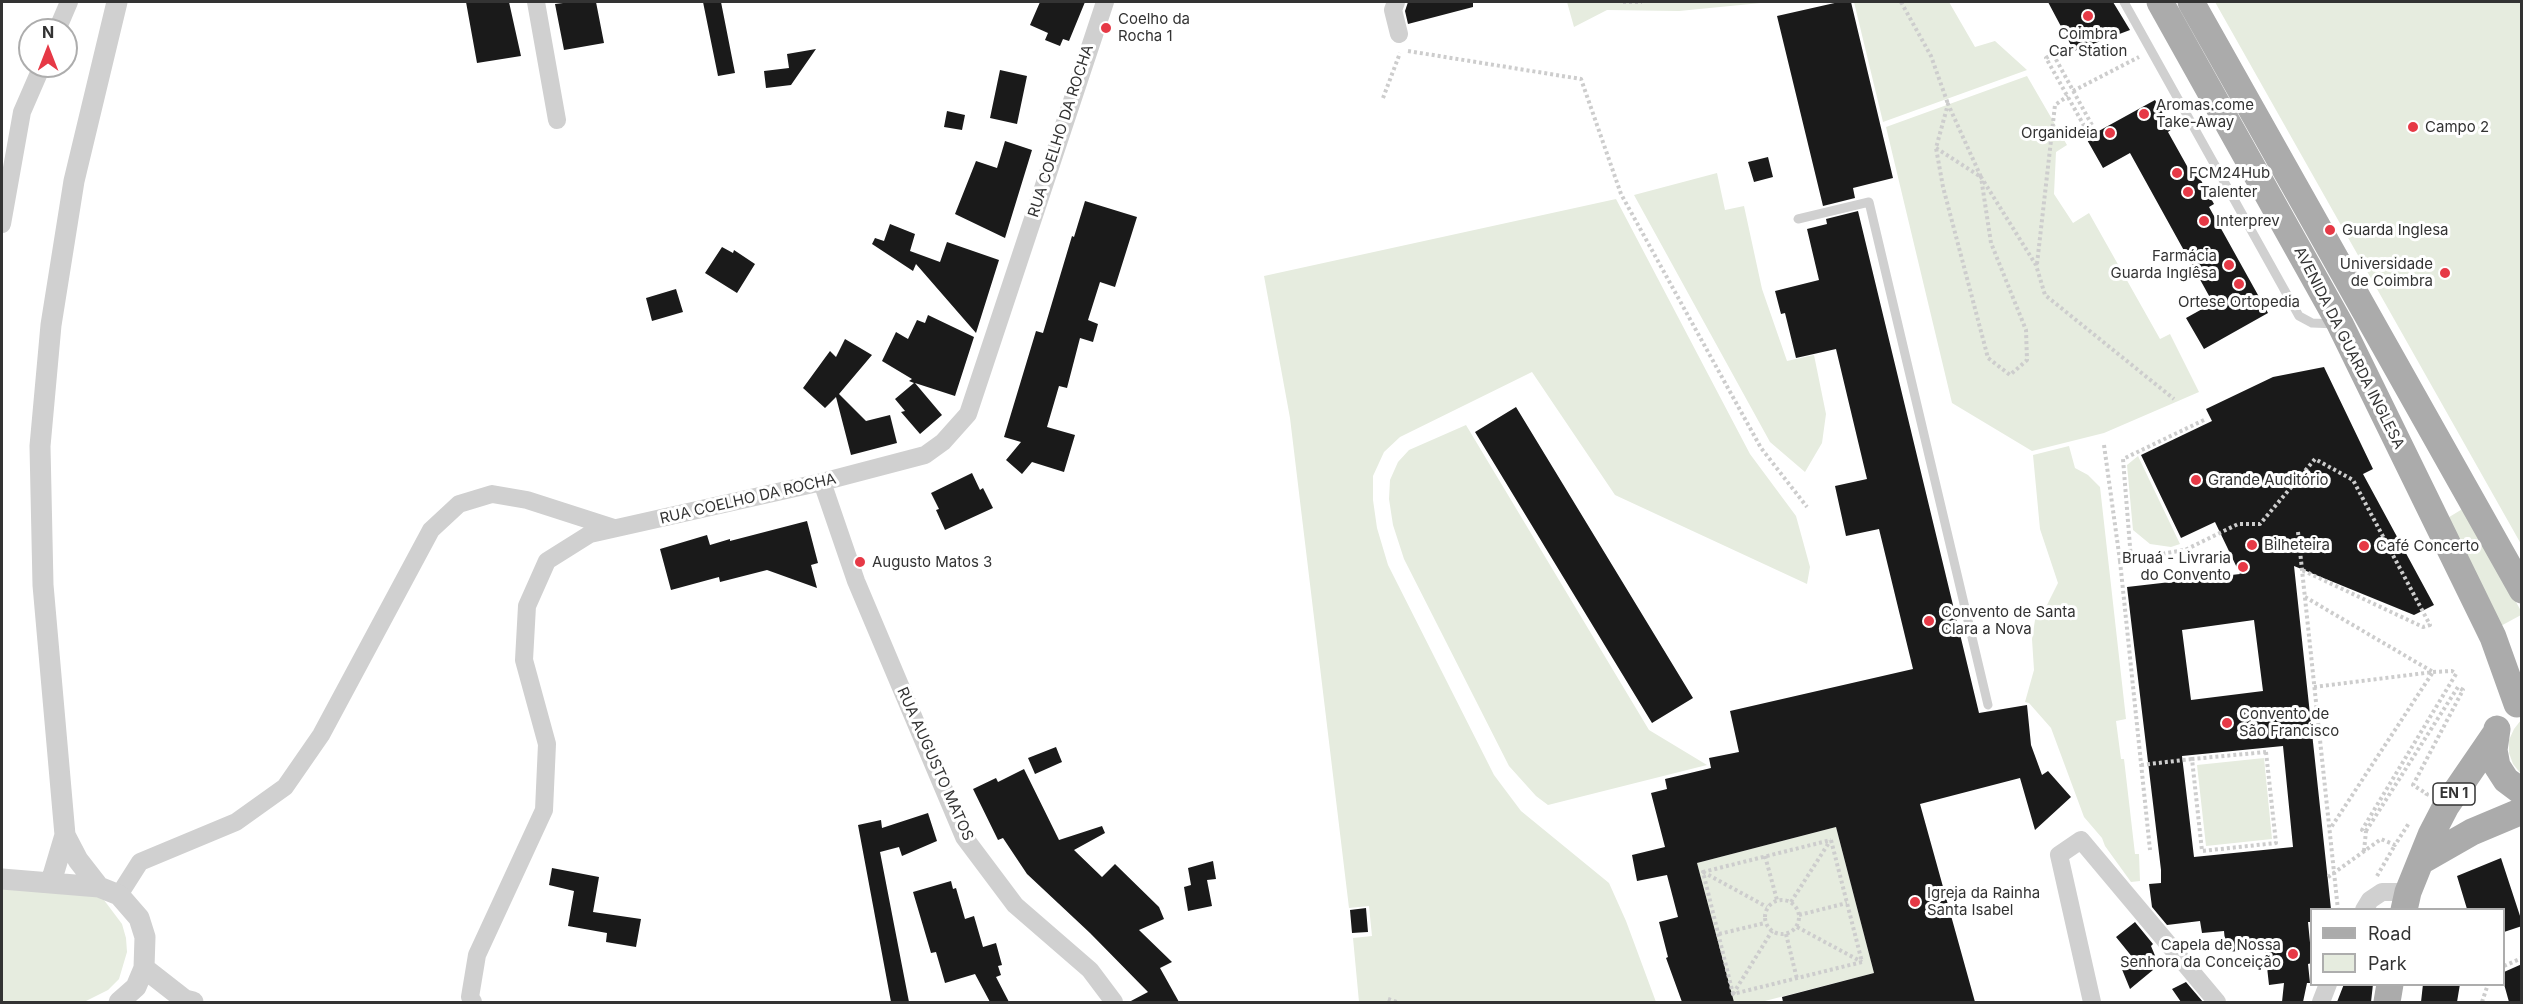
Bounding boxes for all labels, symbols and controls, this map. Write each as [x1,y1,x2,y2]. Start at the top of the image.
marker: Coimbra Car Station [2081,9,2095,23]
place label: Coelho da Rocha 1 [1118,10,1190,45]
north arrow [18,18,78,78]
marker: Coelho da Rocha 1 [1099,21,1113,35]
text: N [42,22,54,42]
place label: Coimbra Car Station [2049,25,2127,60]
street label: RUA COELHO DA ROCHA [1025,42,1097,220]
place label: Aromas.come Take-Away [2156,96,2254,131]
marker: Aromas.come Take-Away [2137,107,2151,121]
place label: Campo 2 [2425,118,2489,136]
marker: Campo 2 [2406,120,2420,134]
place label: Organideia [2021,124,2098,142]
marker: Organideia [2103,126,2117,140]
place label: FCM24Hub [2189,164,2270,182]
marker: FCM24Hub [2170,166,2184,180]
place label: Talenter [2200,183,2257,201]
marker: Talenter [2181,185,2195,199]
place label: Interprev [2216,212,2280,230]
marker: Interprev [2197,214,2211,228]
place label: Guarda Inglesa [2342,221,2449,239]
marker: Guarda Inglesa [2323,223,2337,237]
street label: AVENIDA DA GUARDA INGLESA [2290,244,2408,452]
place label: Farmácia Guarda Inglêsa [2110,247,2217,282]
place label: Universidade de Coimbra [2340,255,2433,290]
marker: Farmácia Guarda Inglêsa [2222,258,2236,272]
marker: Universidade de Coimbra [2438,266,2452,280]
marker: Ortese Ortopedia [2232,277,2246,291]
place label: Ortese Ortopedia [2178,293,2300,311]
street label: RUA COELHO DA ROCHA [658,470,838,528]
place label: Grande Auditório [2208,471,2329,489]
marker: Grande Auditório [2189,473,2203,487]
place label: Bilheteira [2264,536,2330,554]
place label: Café Concerto [2376,537,2479,555]
marker: Bilheteira [2245,538,2259,552]
marker: Café Concerto [2357,539,2371,553]
place label: Bruaá - Livraria do Convento [2122,549,2231,584]
place label: Augusto Matos 3 [872,553,992,571]
marker: Augusto Matos 3 [853,555,867,569]
marker: Bruaá - Livraria do Convento [2236,560,2250,574]
place label: Convento de Santa Clara a Nova [1941,603,2076,638]
marker: Convento de Santa Clara a Nova [1922,614,1936,628]
street label: RUA AUGUSTO MATOS [893,684,977,844]
place label: Convento de São Francisco [2239,705,2339,740]
marker: Convento de São Francisco [2220,716,2234,730]
road number: EN 1 [2433,783,2475,805]
place label: Igreja da Rainha Santa Isabel [1927,884,2040,919]
marker: Igreja da Rainha Santa Isabel [1908,895,1922,909]
legend [2310,908,2505,986]
text: Road [2368,923,2411,944]
place label: Capela de Nossa Senhora da Conceição [2120,936,2281,971]
marker: Capela de Nossa Senhora da Conceição [2286,947,2300,961]
text: Park [2368,953,2407,974]

